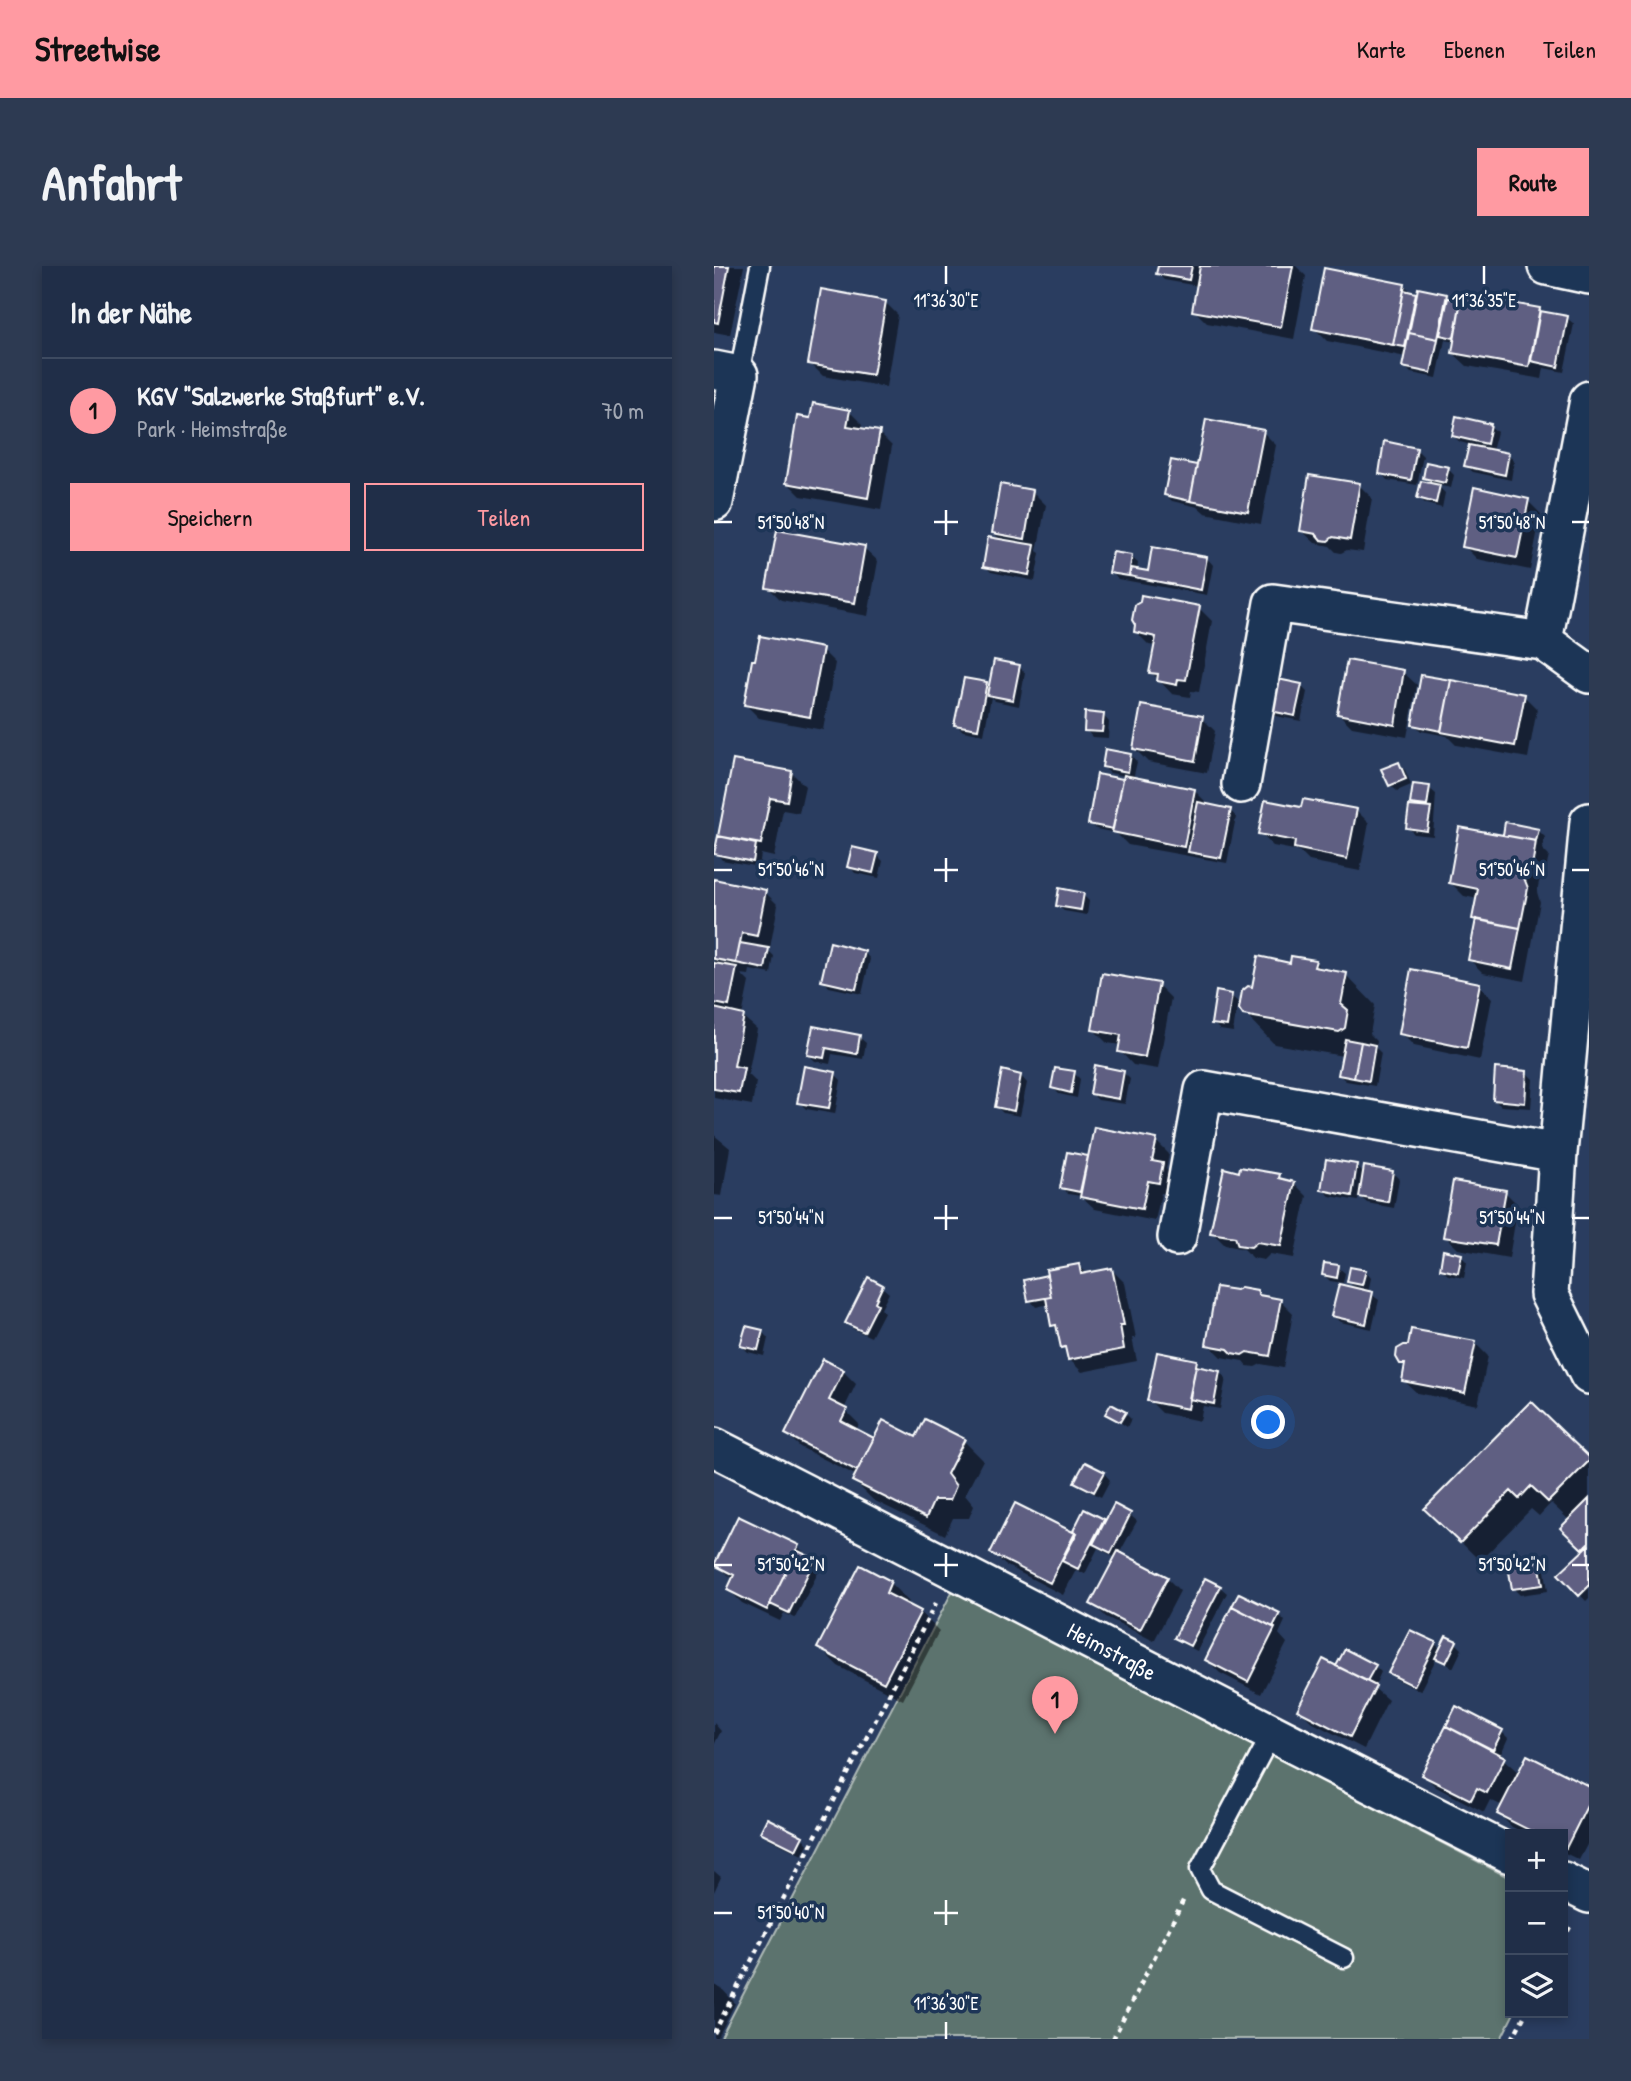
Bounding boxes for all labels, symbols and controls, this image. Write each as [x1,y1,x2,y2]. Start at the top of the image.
text: Streetwise [35,27,160,71]
text: Karte [1357,33,1406,65]
text: Ebenen [1444,33,1505,65]
text: Teilen [1543,33,1596,65]
button: Route [1477,148,1589,216]
text: Anfahrt [42,149,181,215]
text: 11°36'30"E [914,288,979,313]
text: 11°36'35"E [1452,288,1516,313]
text: In der Nähe [70,292,192,332]
text: KGV "Salzwerke Staßfurt" e.V. [137,378,425,413]
text: 1 [89,395,97,426]
text: 70 m [601,395,644,426]
text: Park · Heimstraße [137,413,287,444]
button: Speichern [70,483,350,551]
button: Teilen [364,483,644,551]
text: 51°50'48"N [758,510,824,535]
text: 51°50'48"N [1479,510,1545,535]
text: 51°50'46"N [758,857,824,882]
text: 51°50'46"N [1479,857,1545,882]
text: 51°50'44"N [758,1205,824,1230]
text: 51°50'44"N [1479,1205,1545,1230]
your location [1251,1405,1285,1439]
text: 51°50'42"N [757,1552,825,1577]
text: 51°50'42"N [1478,1552,1546,1577]
street label: Heimstraße [1062,1615,1162,1687]
pin: 1 [1032,1676,1078,1734]
map controls [1505,1829,1568,2018]
button: + [1505,1829,1568,1892]
button: − [1505,1892,1568,1955]
text: 51°50'40"N [758,1900,824,1925]
button: layers [1505,1955,1568,2018]
text: 11°36'30"E [914,1991,979,2016]

